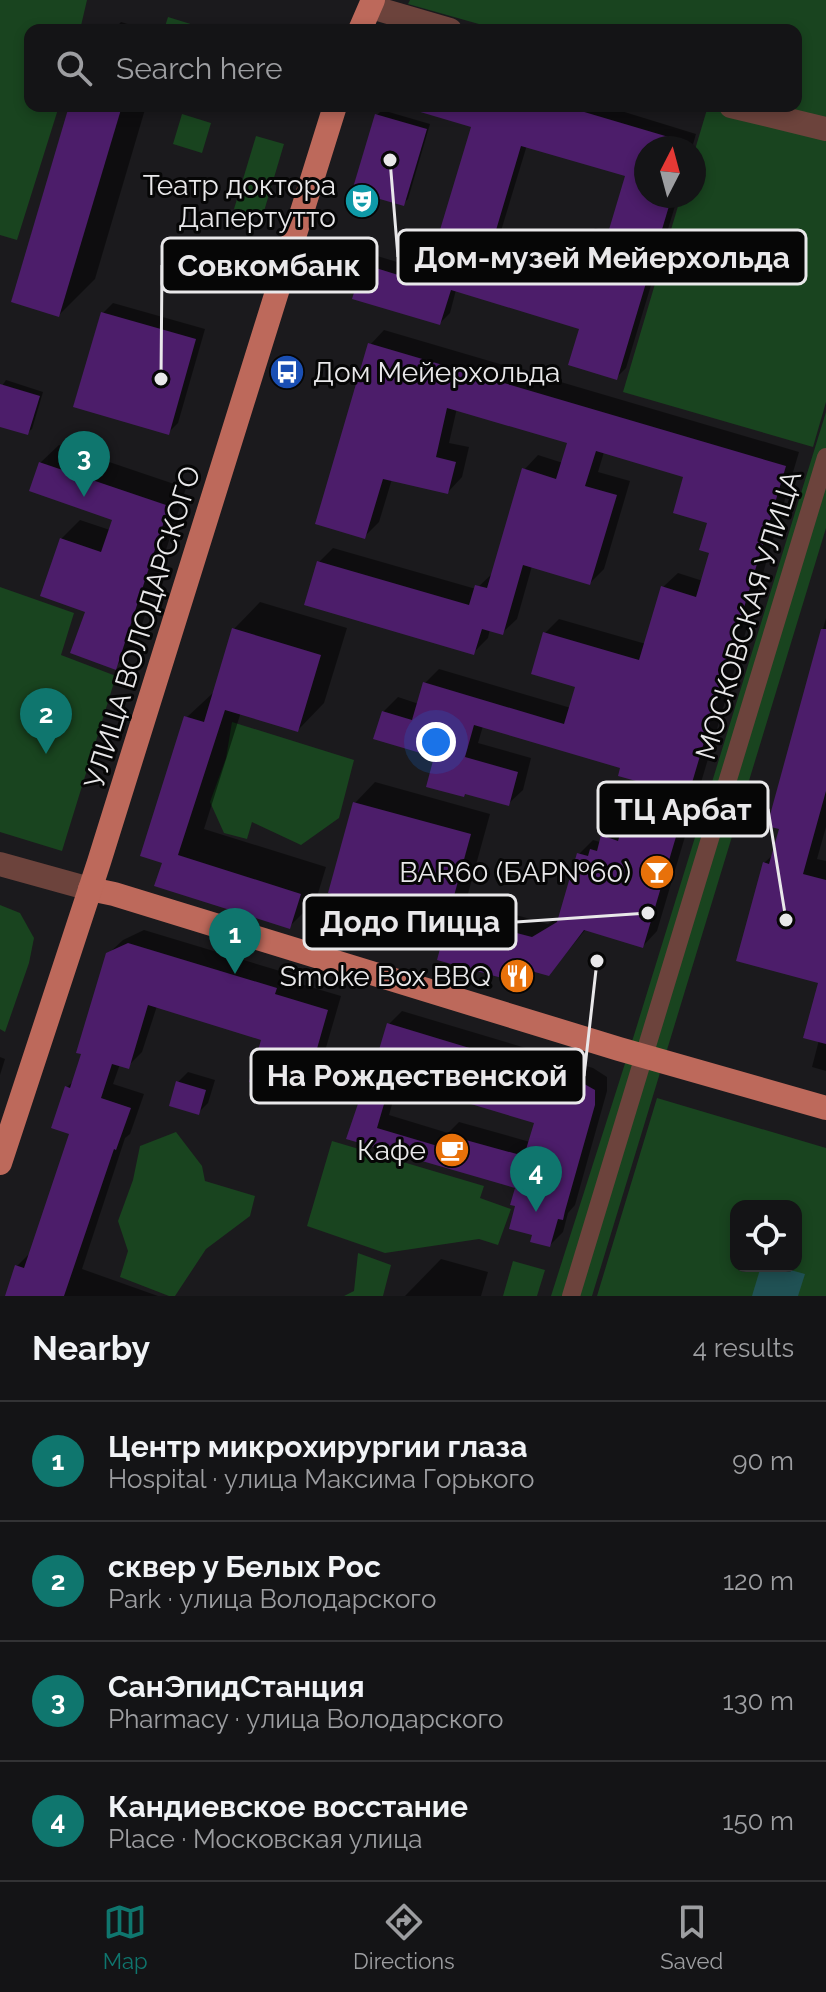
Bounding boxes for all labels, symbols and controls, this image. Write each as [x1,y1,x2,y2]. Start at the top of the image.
search box [24,24,802,112]
icon: search [52,46,96,90]
text: Search here [116,51,283,86]
north arrow [634,136,706,208]
place label: Театр доктора Дапертутто [143,169,336,234]
theatre icon: Театр доктора Дапертутто [343,182,381,220]
callout: Дом-музей Мейерхольда [398,230,806,284]
callout: Совкомбанк [162,238,377,292]
text: Дом-музей Мейерхольда [414,240,790,275]
text: Совкомбанк [177,248,361,283]
bus stop icon: Дом Мейерхольда [268,353,306,391]
place label: Дом Мейерхольда [313,356,560,389]
pin: 3 [58,431,110,497]
street label: УЛИЦА ВОЛОДАРСКОГО [78,462,207,792]
street label: МОСКОВСКАЯ УЛИЦА [689,467,808,764]
pin: 2 [20,688,72,754]
your location [416,722,456,762]
callout: ТЦ Арбат [598,782,768,836]
text: ТЦ Арбат [614,792,752,827]
bar icon: BAR60 (БАР№60) [638,853,676,891]
place label: BAR60 (БАР№60) [399,856,631,889]
callout: Додо Пицца [304,895,516,949]
text: Додо Пицца [320,904,500,939]
pin: 1 [209,908,261,974]
restaurant icon: Smoke Box BBQ [498,957,536,995]
place label: Smoke Box BBQ [280,960,491,993]
callout: На Рождественской [251,1049,584,1103]
text: На Рождественской [267,1058,567,1093]
cafe icon: Кафе [433,1131,471,1169]
place label: Кафе [357,1134,426,1167]
pin: 4 [510,1146,562,1212]
map controls [730,1200,802,1272]
button: locate [730,1200,802,1272]
text: Nearby [32,1328,150,1368]
text: 4 results [693,1333,794,1363]
text: Центр микрохирургии глаза [108,1429,527,1464]
text: 1 [52,1446,64,1476]
text: 90 m [732,1446,794,1476]
text: Hospital · улица Максима Горького [108,1464,535,1494]
text: сквер у Белых Рос [108,1549,381,1584]
text: 2 [51,1566,65,1596]
text: 120 m [723,1566,794,1596]
text: Park · улица Володарского [108,1584,436,1614]
text: СанЭпидСтанция [108,1669,365,1704]
text: 3 [51,1686,65,1716]
text: 130 m [723,1686,794,1716]
text: Pharmacy · улица Володарского [108,1704,503,1734]
text: Кандиевское восстание [108,1789,468,1824]
text: 4 [51,1806,65,1836]
text: 150 m [722,1806,794,1836]
text: Place · Московская улица [108,1824,422,1854]
tab: Map [103,1900,148,1974]
tab: Directions [353,1900,455,1974]
tab: Saved [660,1900,723,1974]

